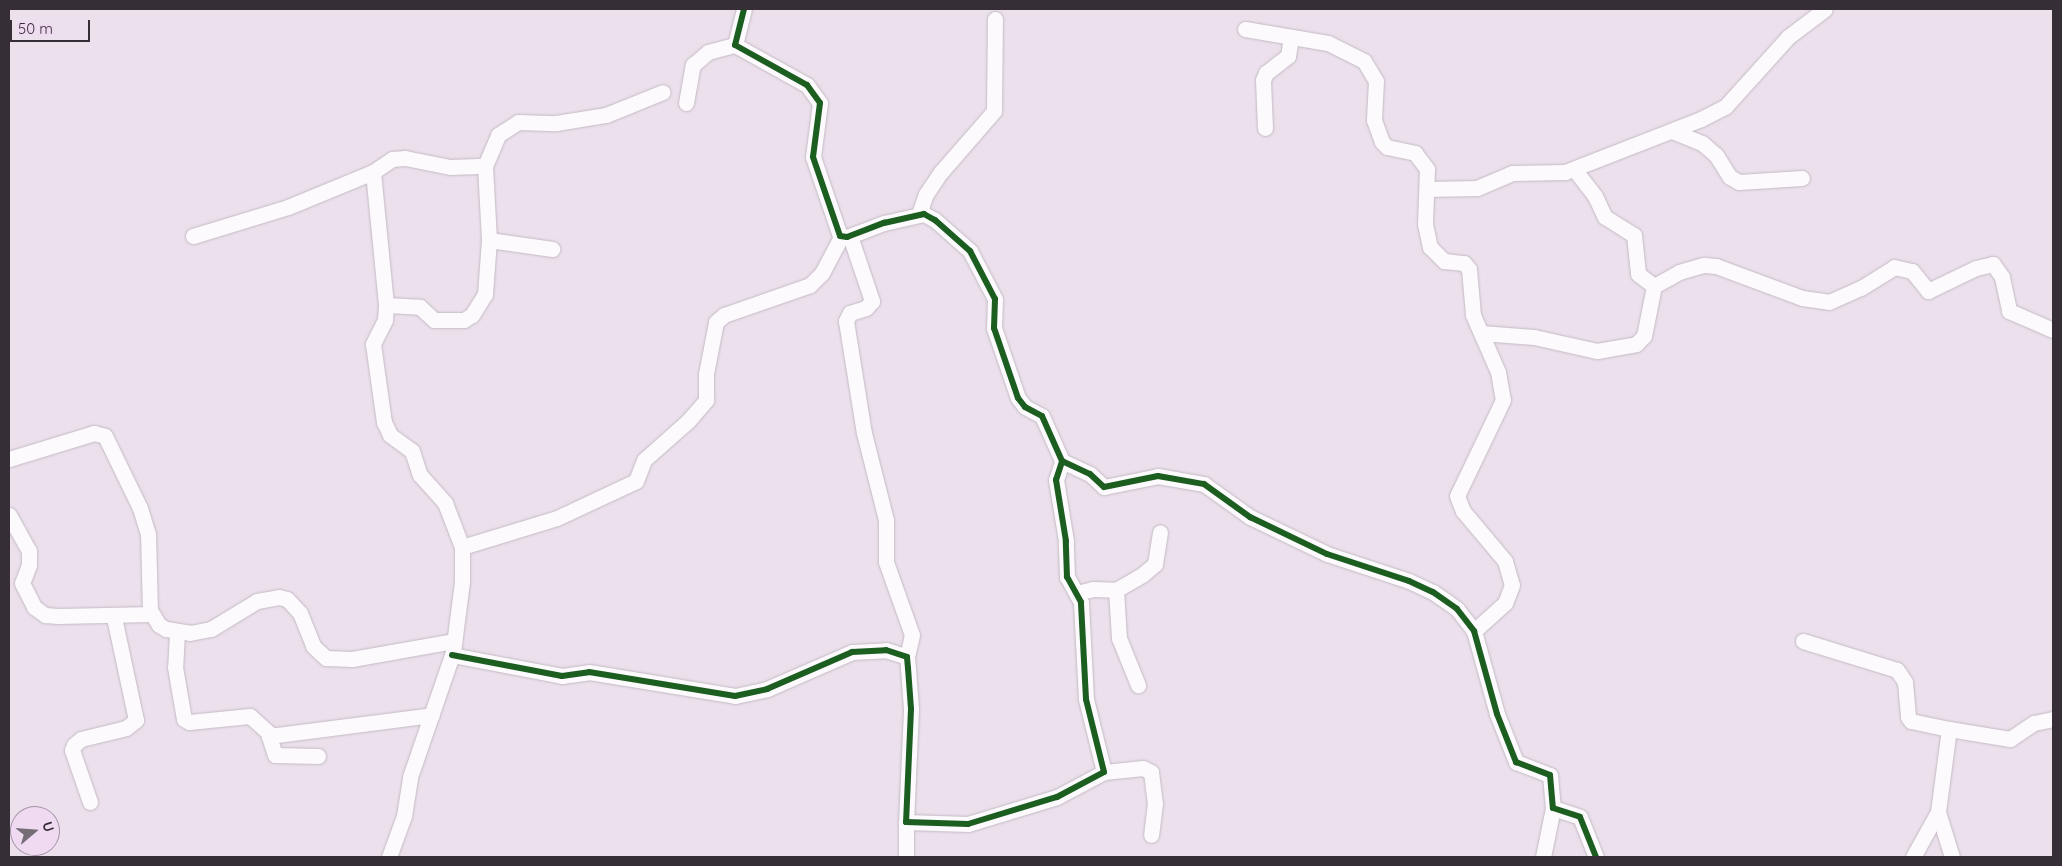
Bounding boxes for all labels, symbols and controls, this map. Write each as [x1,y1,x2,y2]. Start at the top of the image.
scale bar [12,10,92,42]
text: 50 m [18,19,53,38]
north arrow [10,806,60,856]
text: U [38,819,58,834]

